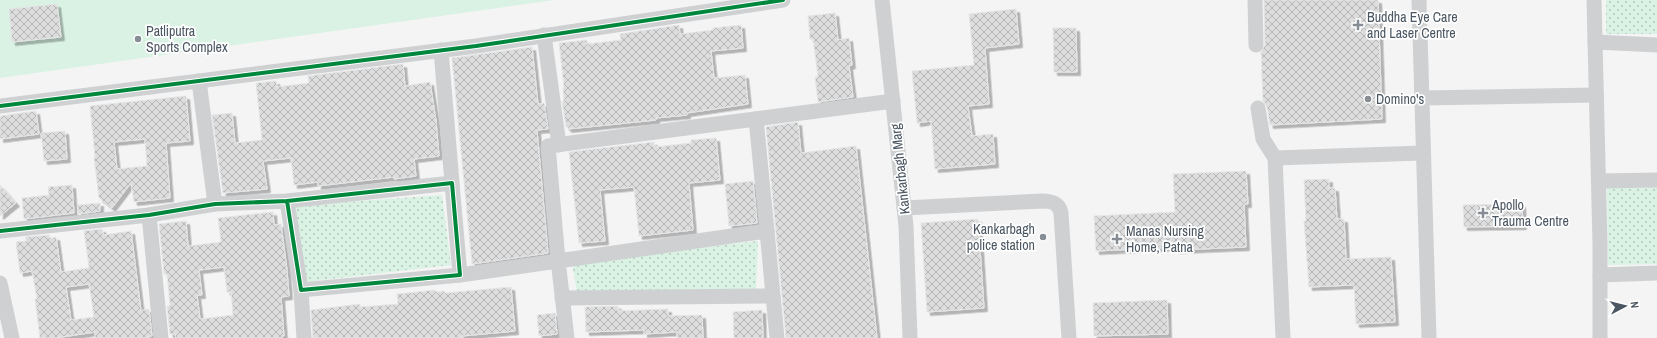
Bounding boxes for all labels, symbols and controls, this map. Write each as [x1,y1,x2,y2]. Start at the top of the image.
place label: Buddha Eye Care and Laser Centre [1367,8,1458,42]
marker: Buddha Eye Care and Laser Centre [1352,19,1364,31]
place label: Patliputra Sports Complex [146,22,228,56]
marker: Patliputra Sports Complex [133,34,143,44]
place label: Domino's [1376,90,1424,108]
marker: Domino's [1363,94,1373,104]
street label: Kankarbagh Marg [886,122,914,215]
place label: Apollo Trauma Centre [1491,196,1569,230]
marker: Apollo Trauma Centre [1477,207,1489,219]
place label: Kankarbagh police station [967,220,1035,254]
place label: Manas Nursing Home, Patna [1126,222,1204,256]
marker: Kankarbagh police station [1038,232,1048,242]
marker: Manas Nursing Home, Patna [1111,233,1123,245]
north arrow [1605,286,1645,326]
text: N [1628,301,1642,309]

